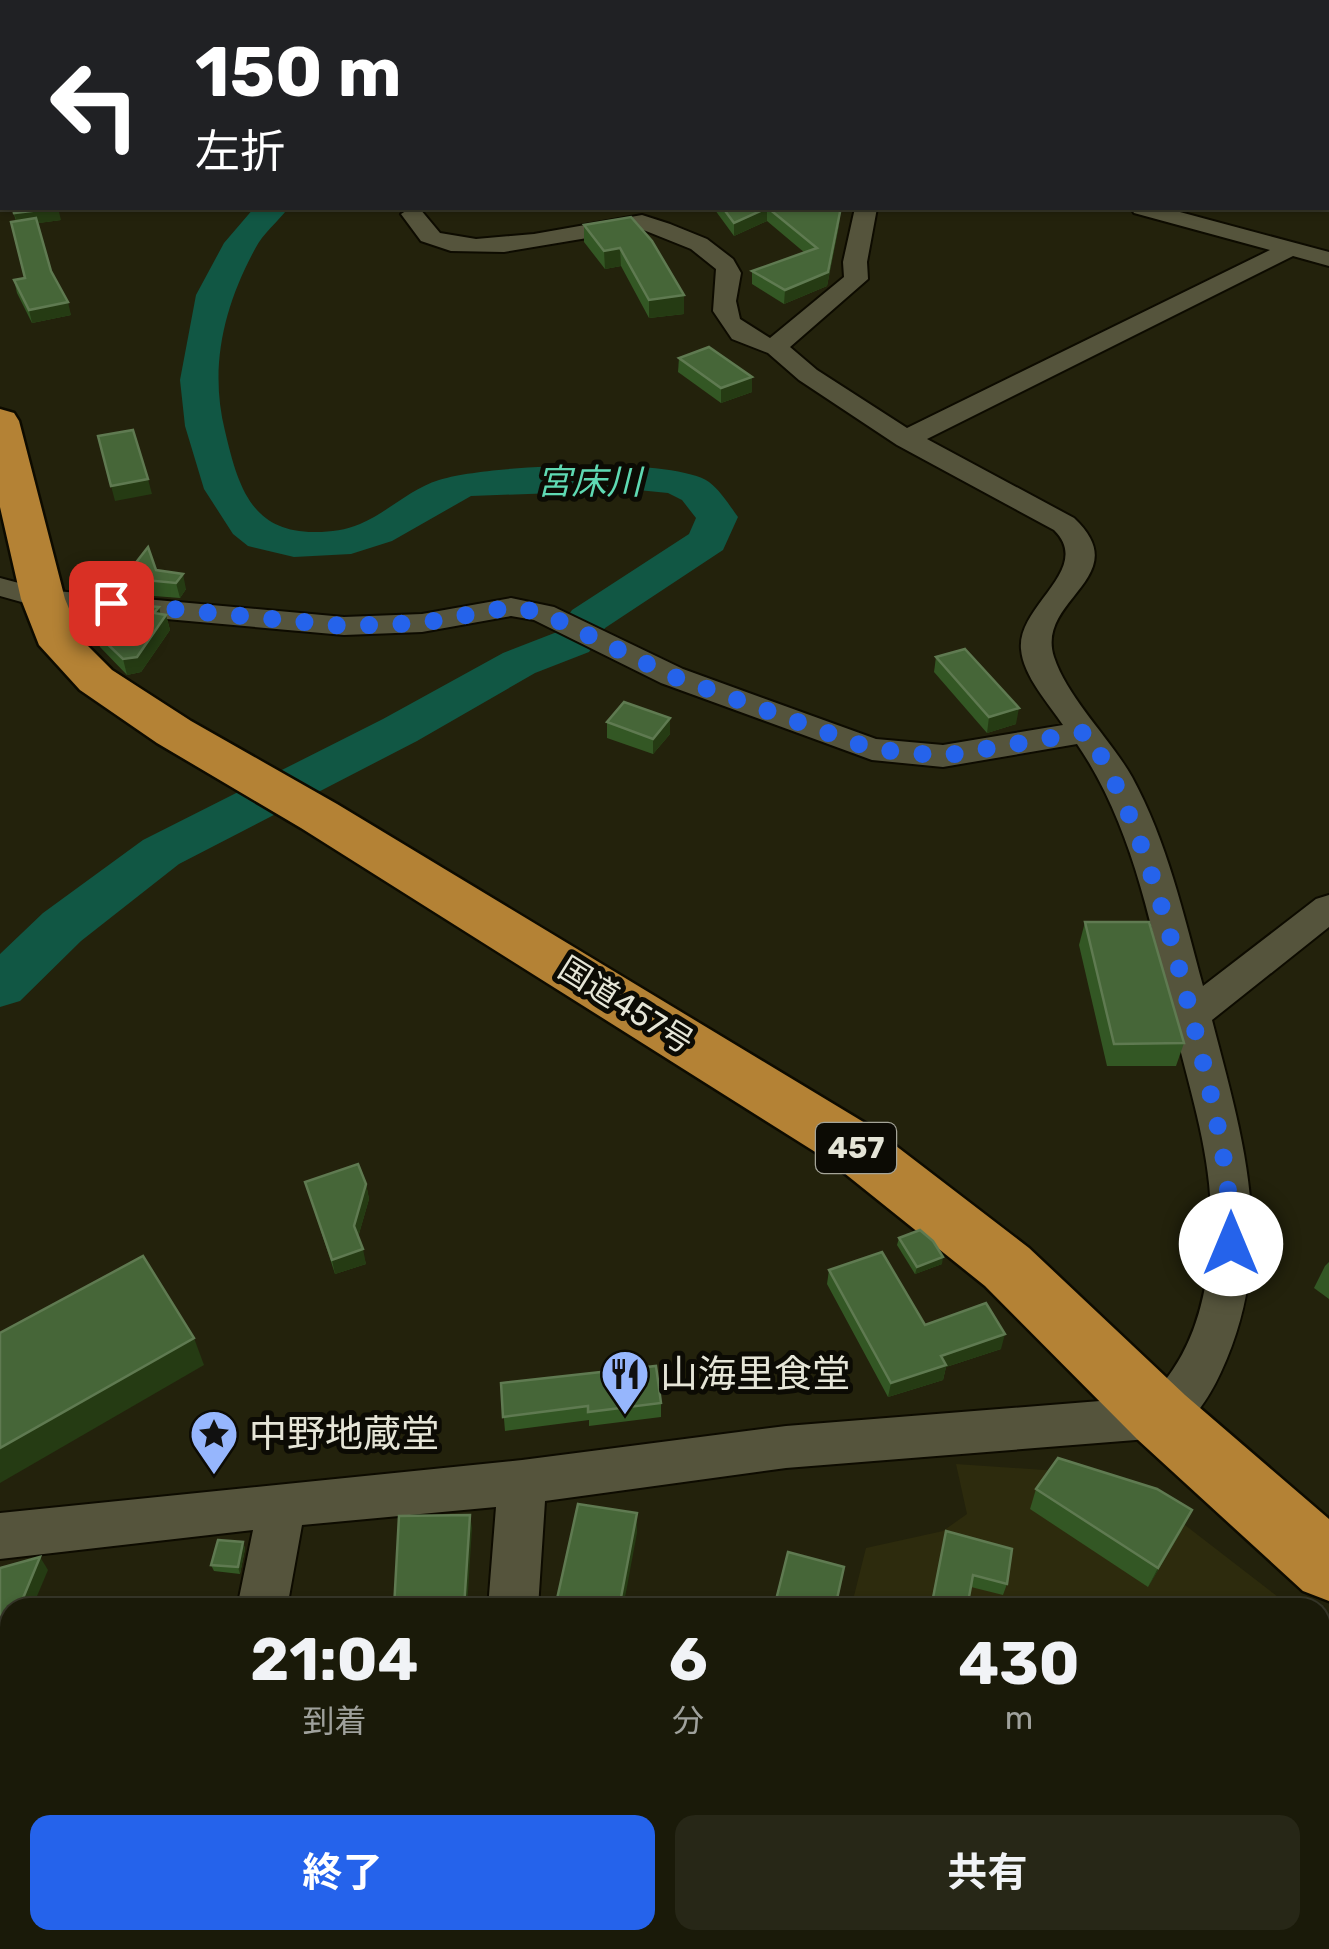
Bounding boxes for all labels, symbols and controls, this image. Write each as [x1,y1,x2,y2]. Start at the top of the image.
text: 150 m [195,31,402,114]
icon: left [30,40,160,170]
text: 左折 [195,125,285,178]
water label: 宮床川 [536,461,645,503]
pin [69,561,154,646]
icon: arrive [84,576,139,631]
street label: 国道457号 [552,949,700,1061]
road number: 457 [816,1123,896,1173]
position arrow [1179,1192,1283,1296]
restaurant icon: 山海里食堂 [599,1348,651,1416]
place label: 山海里食堂 [660,1351,850,1397]
place icon: 中野地蔵堂 [188,1408,240,1476]
place label: 中野地蔵堂 [249,1411,439,1457]
text: 21:04 [250,1624,418,1695]
text: 6 [669,1624,708,1695]
text: 430 [958,1628,1080,1699]
text: m [1005,1699,1033,1737]
text: 到着 [302,1702,366,1740]
text: 分 [672,1702,704,1740]
button: 終了 [30,1815,655,1930]
button: 共有 [675,1815,1300,1930]

